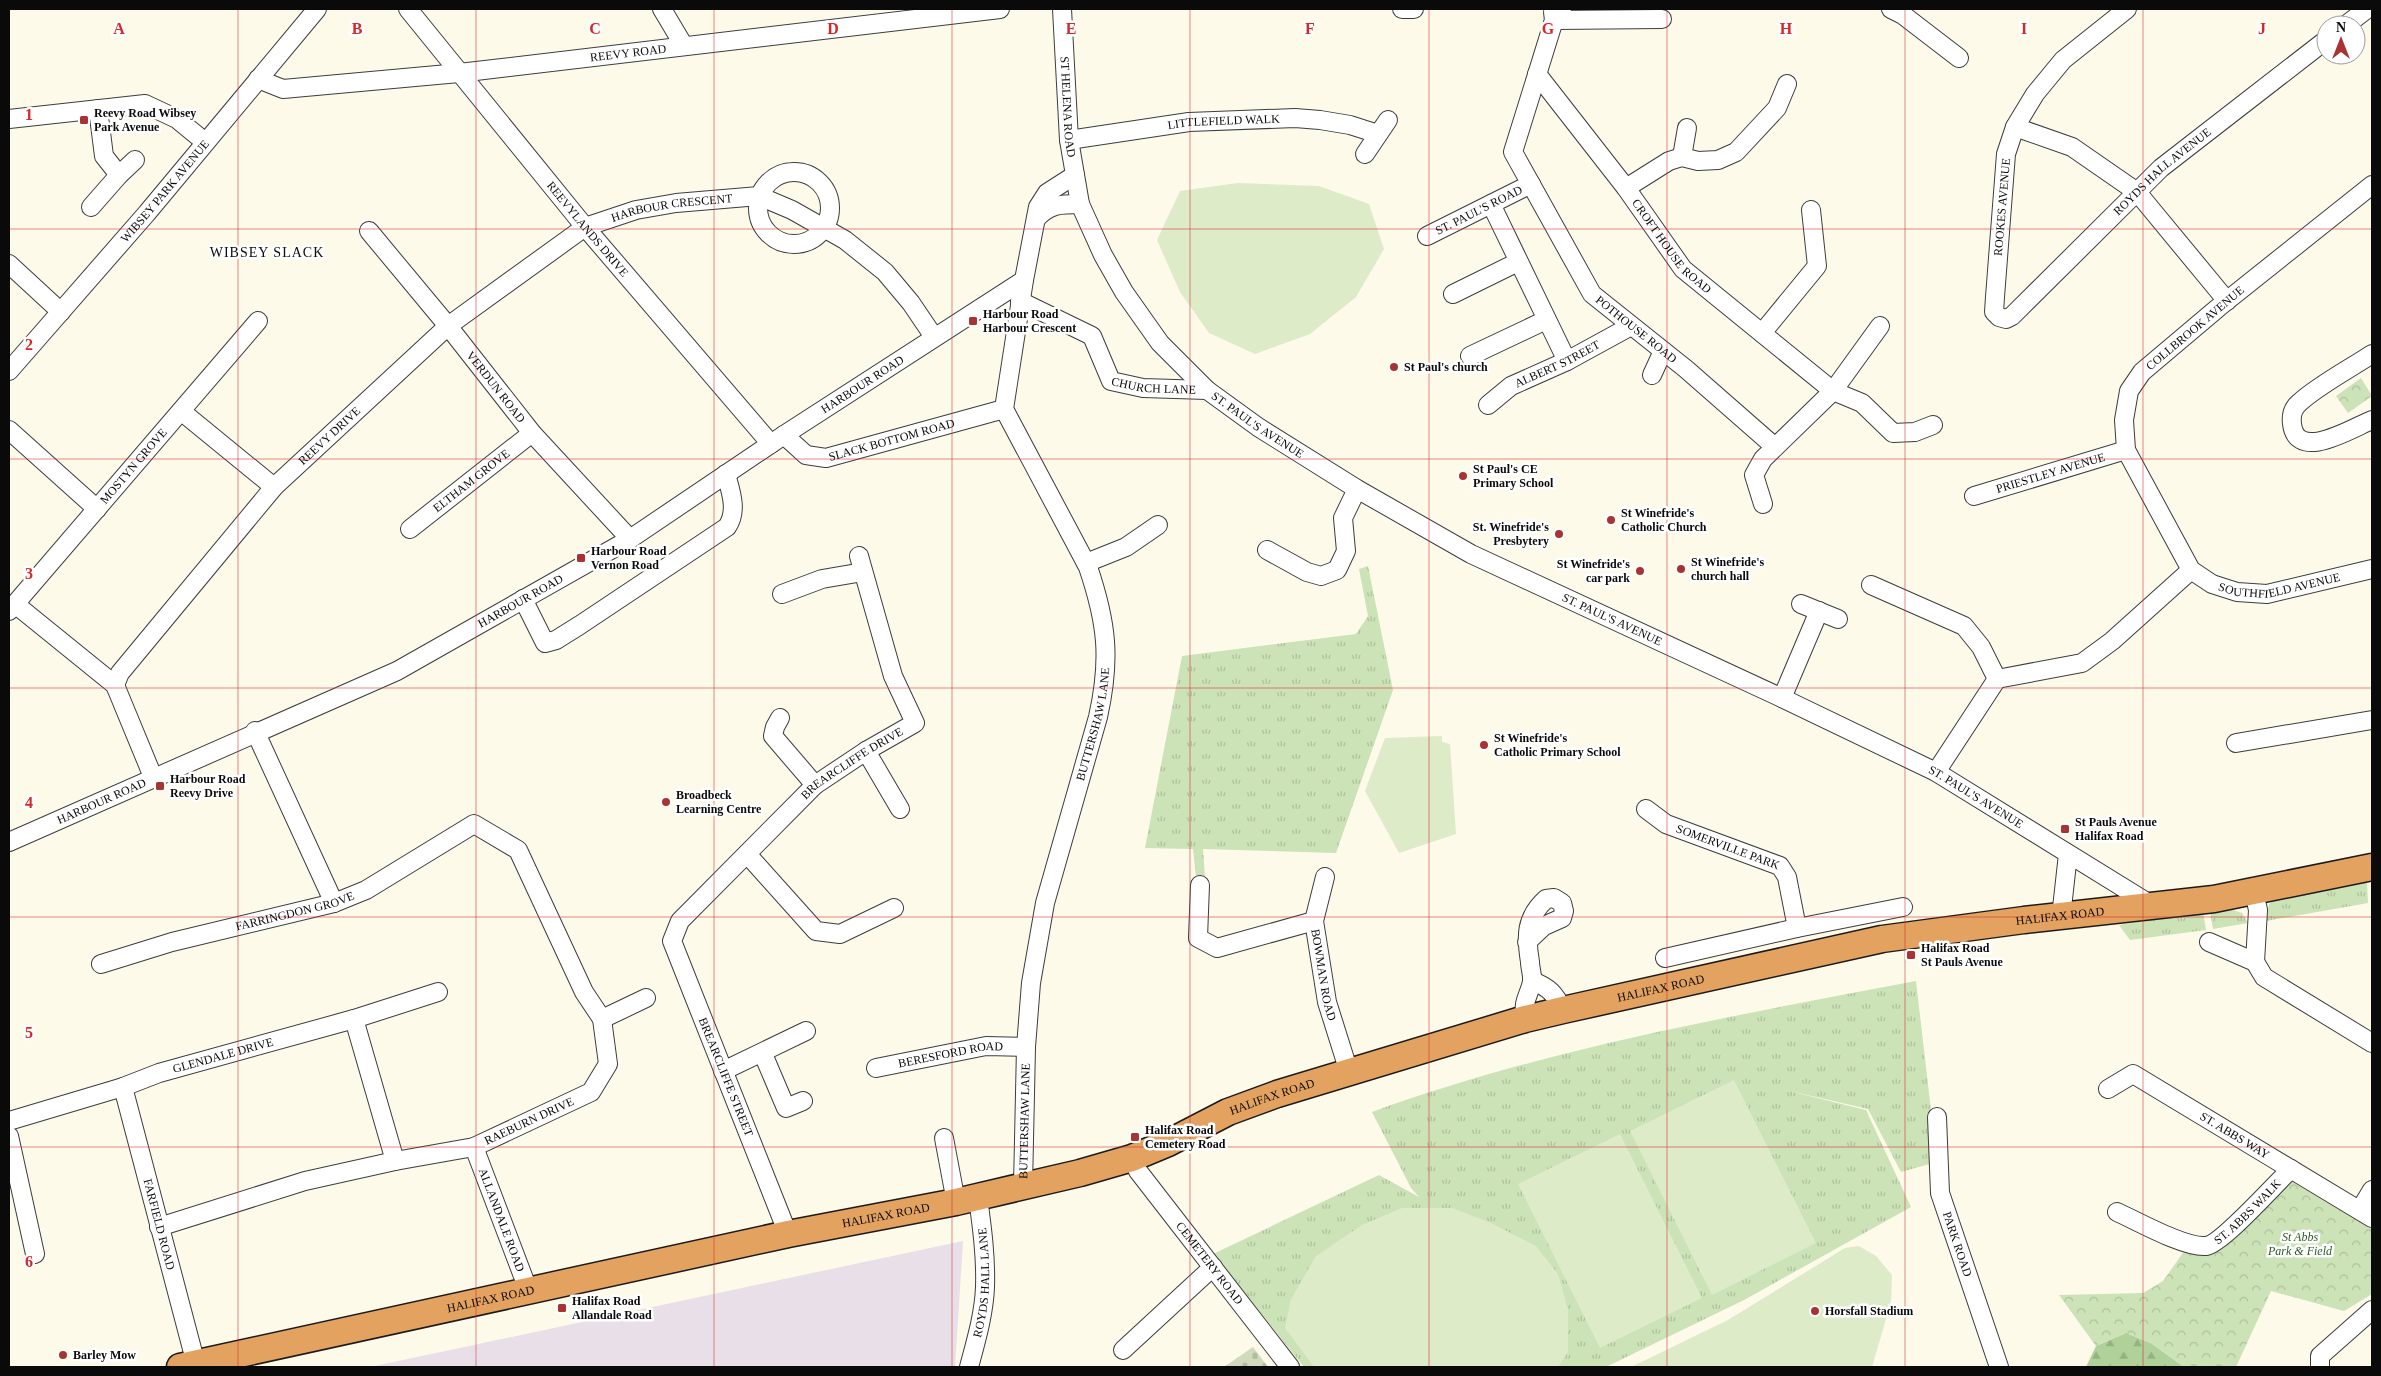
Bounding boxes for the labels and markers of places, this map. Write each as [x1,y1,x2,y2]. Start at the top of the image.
place label: Reevy Road Wibsey Park Avenue [94,106,196,134]
marker: Reevy Road Wibsey Park Avenue [78,114,90,126]
place label: Harbour Road Harbour Crescent [983,307,1076,335]
marker: Harbour Road Harbour Crescent [967,315,979,327]
place label: St Paul's church [1404,360,1488,374]
marker: St Paul's church [1388,361,1400,373]
place label: St Paul's CE Primary School [1473,462,1554,490]
marker: St Paul's CE Primary School [1457,470,1469,482]
place label: St Winefride's Catholic Church [1621,506,1707,534]
marker: St Winefride's Catholic Church [1605,514,1617,526]
place label: St. Winefride's Presbytery [1473,520,1549,548]
marker: St. Winefride's Presbytery [1553,528,1565,540]
place label: Harbour Road Vernon Road [591,544,667,572]
marker: Harbour Road Vernon Road [575,552,587,564]
place label: St Winefride's church hall [1691,555,1765,583]
place label: St Winefride's car park [1557,557,1630,585]
marker: St Winefride's church hall [1675,563,1687,575]
marker: St Winefride's car park [1634,565,1646,577]
place label: St Winefride's Catholic Primary School [1494,731,1621,759]
marker: St Winefride's Catholic Primary School [1478,739,1490,751]
place label: Harbour Road Reevy Drive [170,772,246,800]
marker: Harbour Road Reevy Drive [154,780,166,792]
place label: Broadbeck Learning Centre [676,788,762,816]
marker: Broadbeck Learning Centre [660,796,672,808]
place label: St Pauls Avenue Halifax Road [2075,815,2157,843]
marker: St Pauls Avenue Halifax Road [2059,823,2071,835]
place label: Halifax Road St Pauls Avenue [1921,941,2003,969]
marker: Halifax Road St Pauls Avenue [1905,949,1917,961]
place label: Halifax Road Cemetery Road [1145,1123,1226,1151]
marker: Halifax Road Cemetery Road [1129,1131,1141,1143]
place label: Halifax Road Allandale Road [572,1294,652,1322]
marker: Halifax Road Allandale Road [556,1302,568,1314]
place label: Horsfall Stadium [1825,1304,1913,1318]
marker: Horsfall Stadium [1809,1305,1821,1317]
place label: Barley Mow [73,1348,136,1362]
marker: Barley Mow [57,1349,69,1361]

